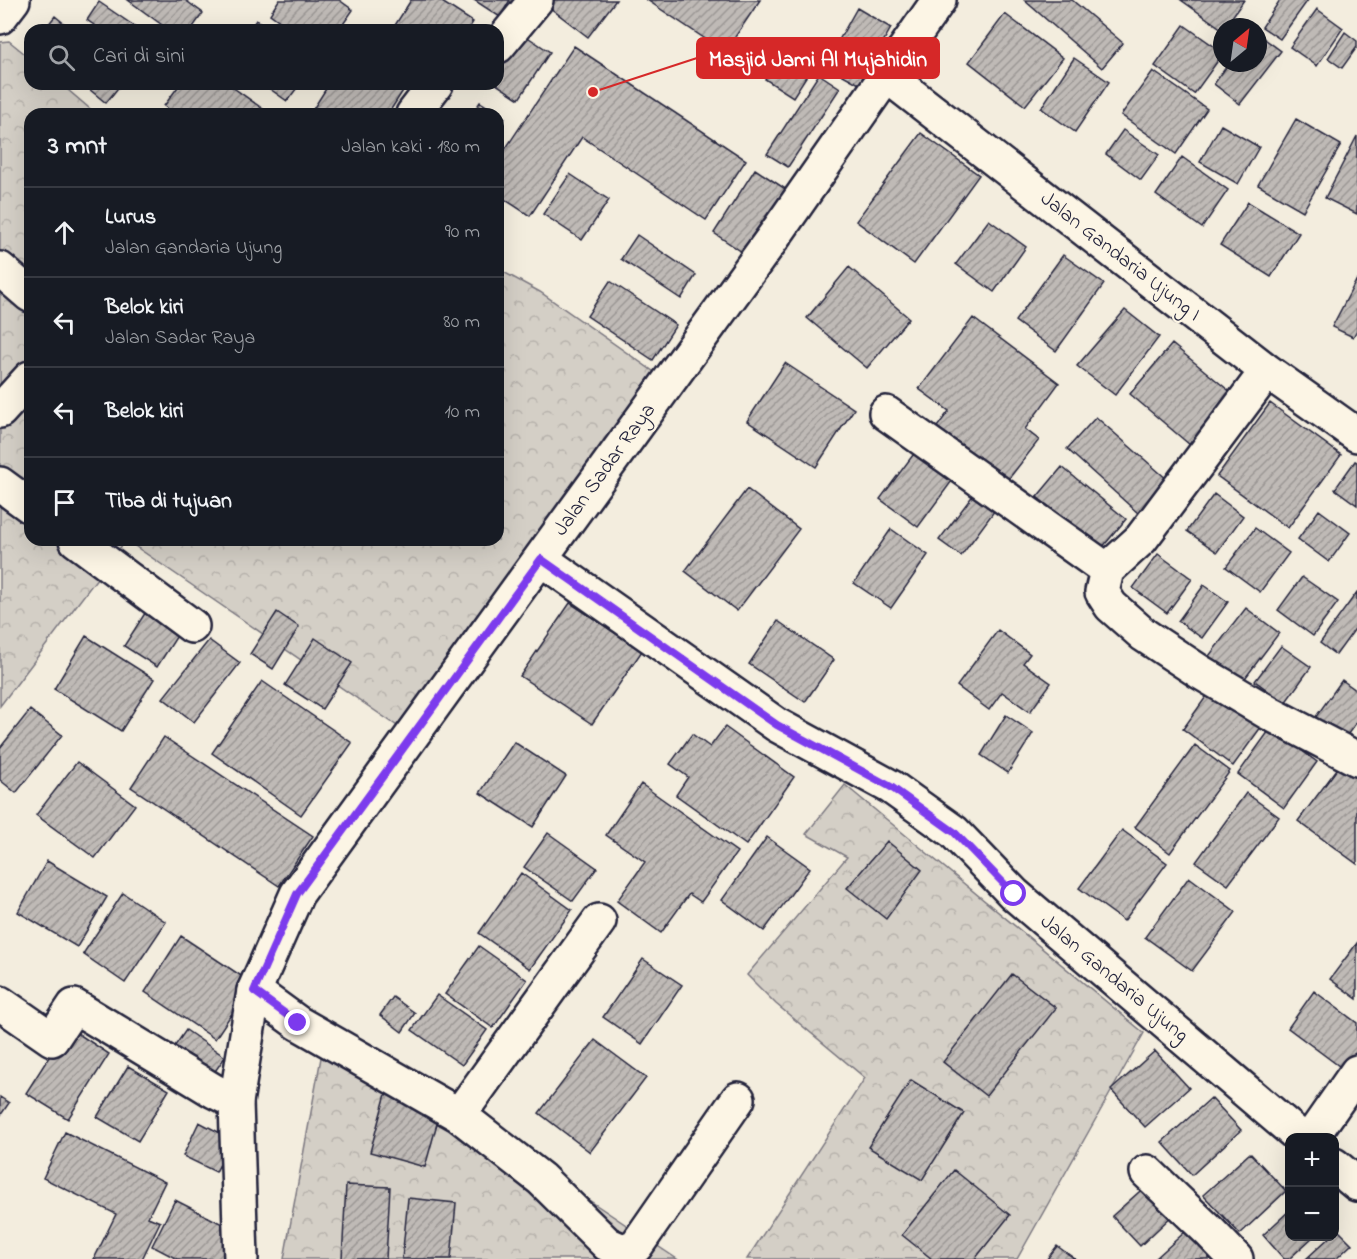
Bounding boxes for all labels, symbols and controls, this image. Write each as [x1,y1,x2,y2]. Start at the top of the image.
north arrow [1213,18,1267,72]
search box [24,24,504,90]
callout: Masjid Jami Al Mujahidin [697,38,939,78]
icon: search [45,41,78,74]
text: Cari di sini [93,41,185,73]
text: Masjid Jami Al Mujahidin [709,45,927,77]
text: 3 mnt [48,128,107,166]
text: Jalan kaki · 180 m [341,133,480,162]
street label: Jalan Gandaria Ujung I [1032,185,1207,331]
text: Lurus [105,202,156,234]
icon: ahead [48,216,81,249]
text: 90 m [445,218,480,247]
text: Jalan Gandaria Ujung [105,234,282,263]
text: Belok kiri [105,292,184,324]
icon: left [48,306,81,339]
text: 80 m [443,308,480,337]
text: Jalan Sadar Raya [105,324,255,353]
icon: left [48,396,81,429]
text: Belok kiri [105,396,184,428]
street label: Jalan Sadar Raya [546,397,665,544]
text: 10 m [444,398,480,427]
icon: arrive [48,486,81,519]
text: Tiba di tujuan [105,486,232,518]
route start [1000,880,1026,906]
street label: Jalan Gandaria Ujung [1032,908,1195,1052]
route end [284,1009,310,1035]
map controls [1285,1133,1339,1241]
button: + [1285,1133,1339,1187]
button: − [1285,1187,1339,1241]

